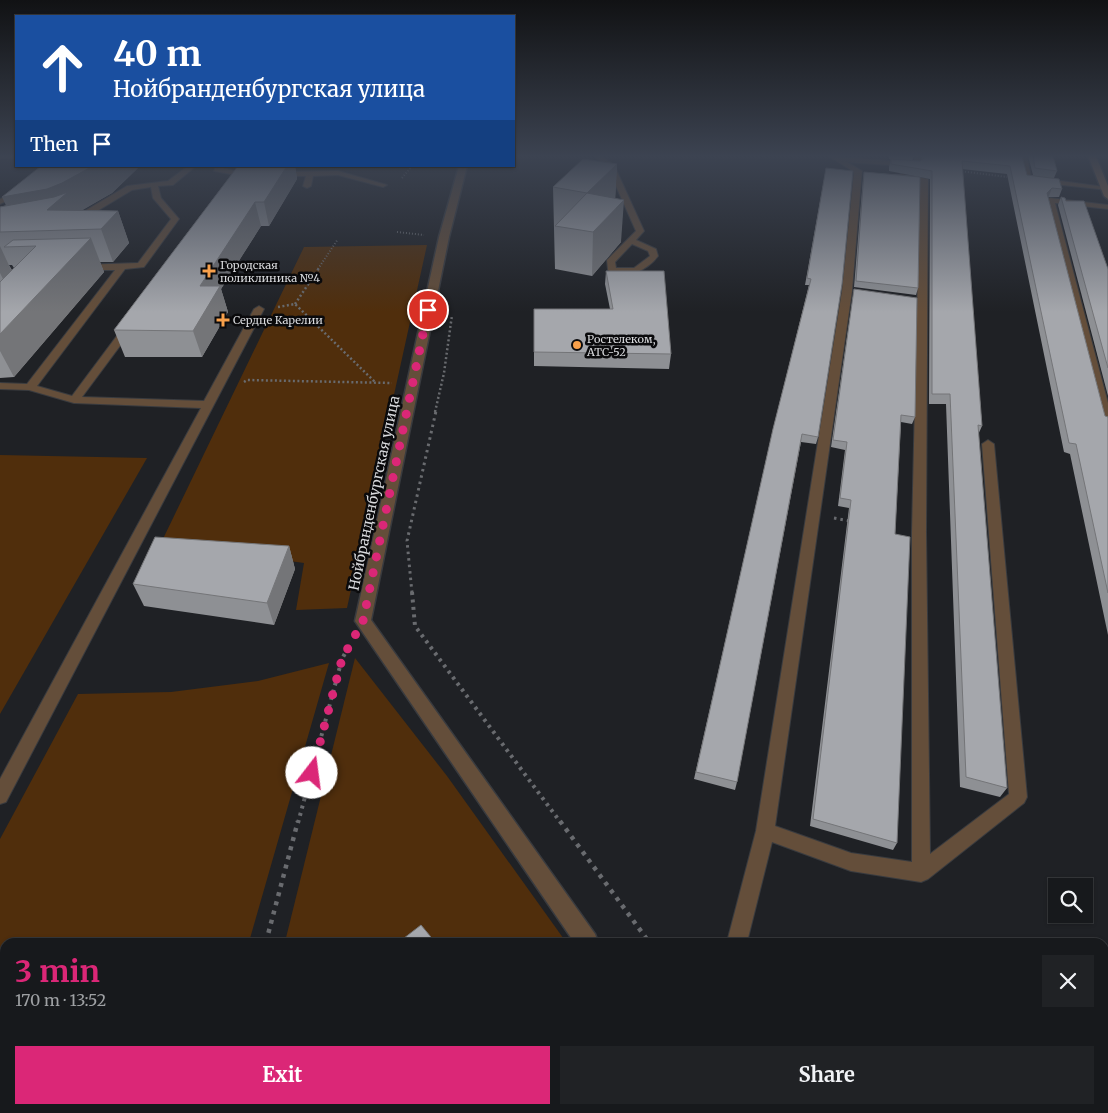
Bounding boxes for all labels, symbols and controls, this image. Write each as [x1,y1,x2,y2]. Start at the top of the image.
text: 40 m [113,32,201,76]
icon: ahead [30,35,95,100]
text: Нойбранденбургская улица [113,75,425,103]
icon: arrive [88,130,116,158]
text: Then [30,132,78,156]
place label: Городская поликлиника №4 [220,258,320,285]
marker: Городская поликлиника №4 [202,264,216,278]
pin [407,289,449,331]
icon: arrive [414,296,442,324]
place label: Сердце Карелии [233,313,323,327]
marker: Сердце Карелии [217,314,229,326]
place label: Ростелеком, АТС-52 [586,332,656,359]
marker: Ростелеком, АТС-52 [571,339,583,351]
street label: Нойбранденбургская улица [345,394,404,592]
position arrow [285,746,337,798]
map controls [1048,878,1093,923]
button: search [1048,878,1093,923]
text: 3 min [15,952,100,990]
button: close [1042,955,1094,1007]
text: 170 m · 13:52 [15,990,106,1010]
button: Exit [15,1046,550,1104]
button: Share [560,1046,1094,1104]

